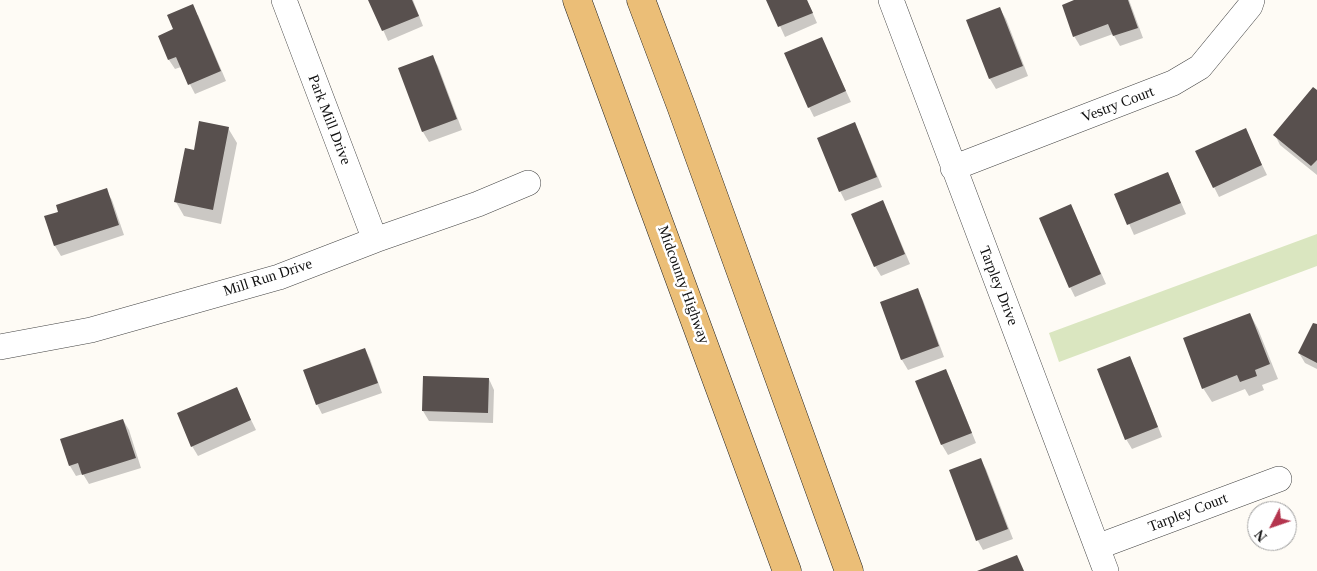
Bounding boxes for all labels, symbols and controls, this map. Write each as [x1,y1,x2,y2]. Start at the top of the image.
street label: Park Mill Drive [304,72,354,168]
street label: Vestry Court [1079,83,1157,127]
street label: Midcounty Highway [653,223,713,347]
street label: Tarpley Drive [975,244,1021,328]
street label: Mill Run Drive [221,255,315,301]
street label: Tarpley Court [1146,490,1230,536]
north arrow [1247,501,1297,551]
text: N [1252,527,1270,544]

